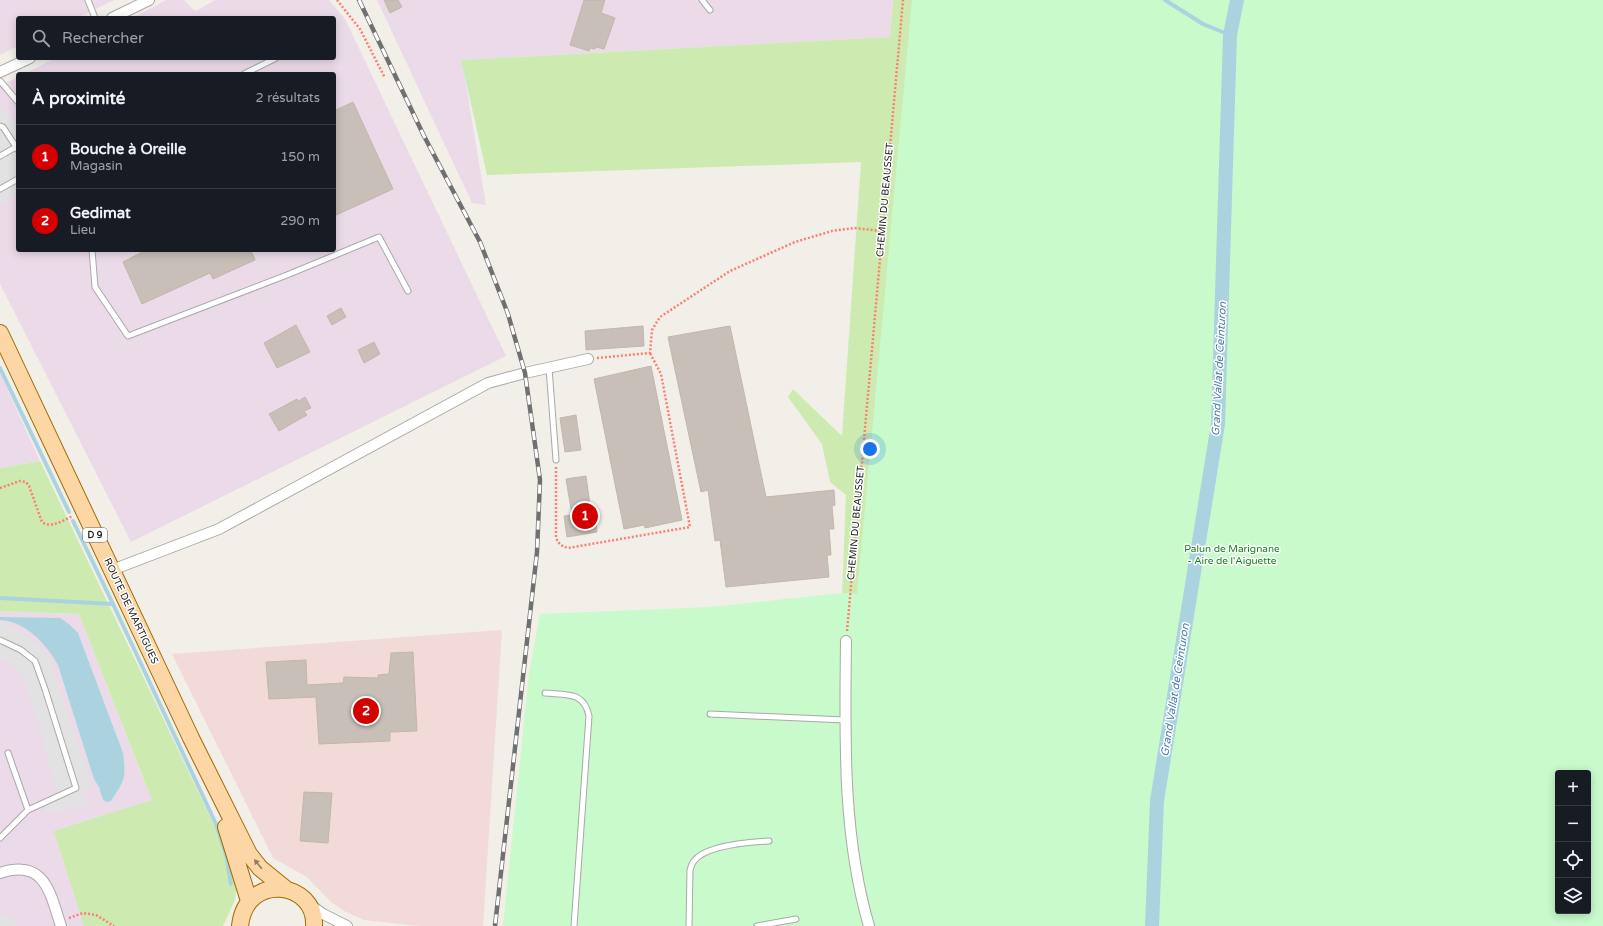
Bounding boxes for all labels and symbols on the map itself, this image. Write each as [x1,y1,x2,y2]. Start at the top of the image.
street label: CHEMIN DU BEAUSSET [874,142,896,258]
water label: Grand Vallat de Ceinturon [1209,301,1229,436]
your location [860,439,880,459]
street label: CHEMIN DU BEAUSSET [845,465,867,581]
pin: 1 [572,501,598,531]
road number: D 9 [83,528,107,542]
park label: Palun de Marignane - Aire de l'Aiguette [1184,543,1280,567]
street label: ROUTE DE MARTIGUES [101,556,161,666]
water label: Grand Vallat de Ceinturon [1158,622,1192,757]
pin: 2 [353,696,379,726]
one-way arrow [253,859,262,870]

